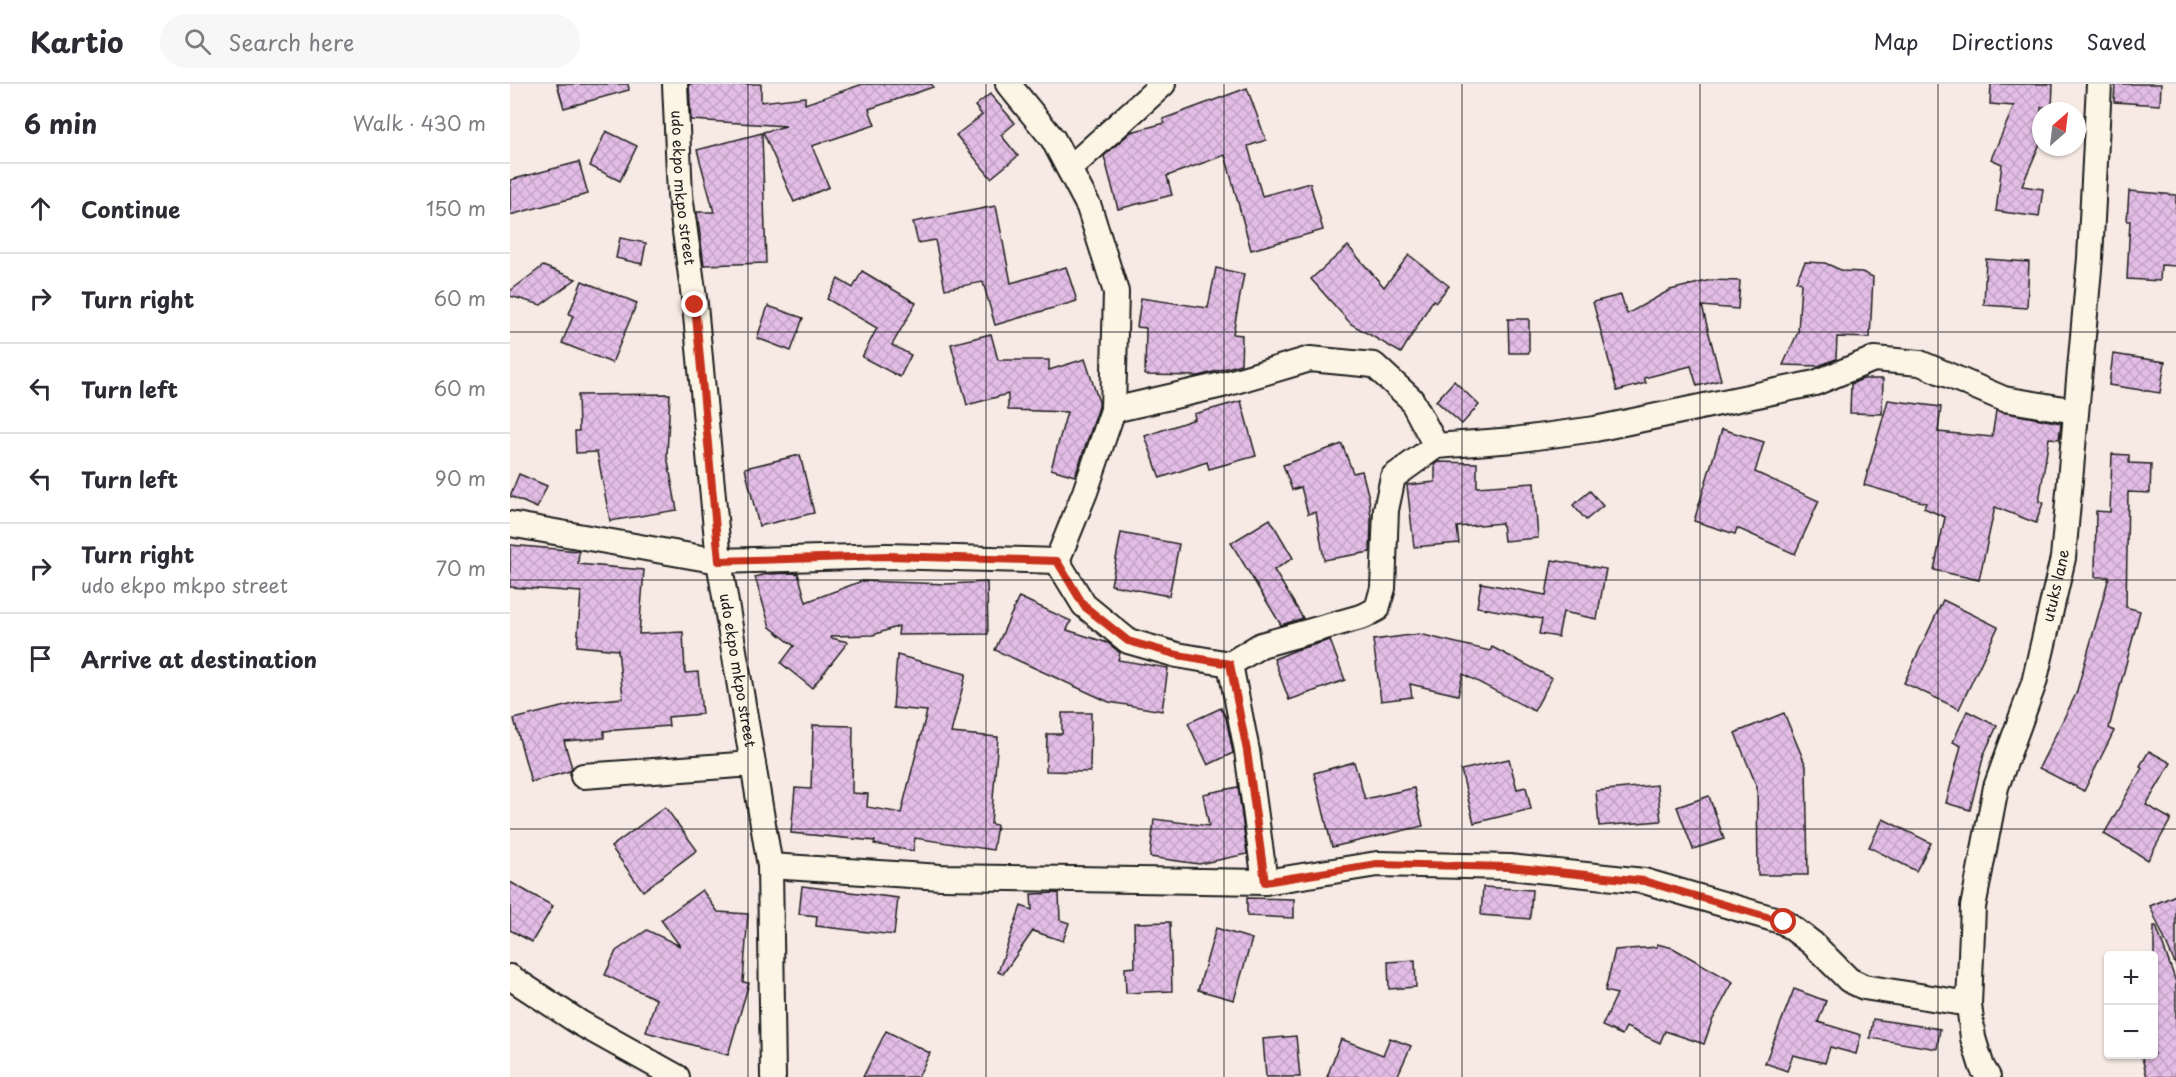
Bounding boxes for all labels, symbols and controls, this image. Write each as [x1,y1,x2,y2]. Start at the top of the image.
search box [160,14,580,68]
text: Kartio [30,20,124,63]
icon: search [181,25,214,58]
text: Search here [229,25,354,58]
text: Map [1873,25,1918,57]
text: Directions [1951,25,2053,57]
text: Saved [2086,25,2146,57]
north arrow [2032,102,2086,156]
text: 6 min [24,104,97,143]
text: Walk · 430 m [353,108,486,138]
street label: udo ekpo mkpo street [666,110,702,266]
icon: ahead [24,192,57,225]
text: Continue [81,192,180,225]
text: 150 m [426,193,486,223]
icon: right [24,282,57,315]
text: Turn right [81,282,194,315]
text: 60 m [434,283,486,313]
route end [681,291,707,317]
icon: left [24,372,57,405]
text: Turn left [81,372,178,405]
text: 60 m [434,373,486,403]
icon: left [24,462,57,495]
text: Turn left [81,462,178,495]
text: 90 m [435,463,486,493]
text: Turn right [81,537,194,570]
street label: utuks lane [2036,548,2074,624]
icon: right [24,552,57,585]
text: 70 m [436,553,486,583]
text: udo ekpo mkpo street [81,570,288,600]
street label: udo ekpo mkpo street [715,591,763,749]
icon: arrive [24,642,57,675]
text: Arrive at destination [81,642,317,675]
route start [1770,908,1796,934]
map controls [2104,951,2158,1059]
button: + [2104,951,2158,1005]
button: − [2104,1005,2158,1059]

